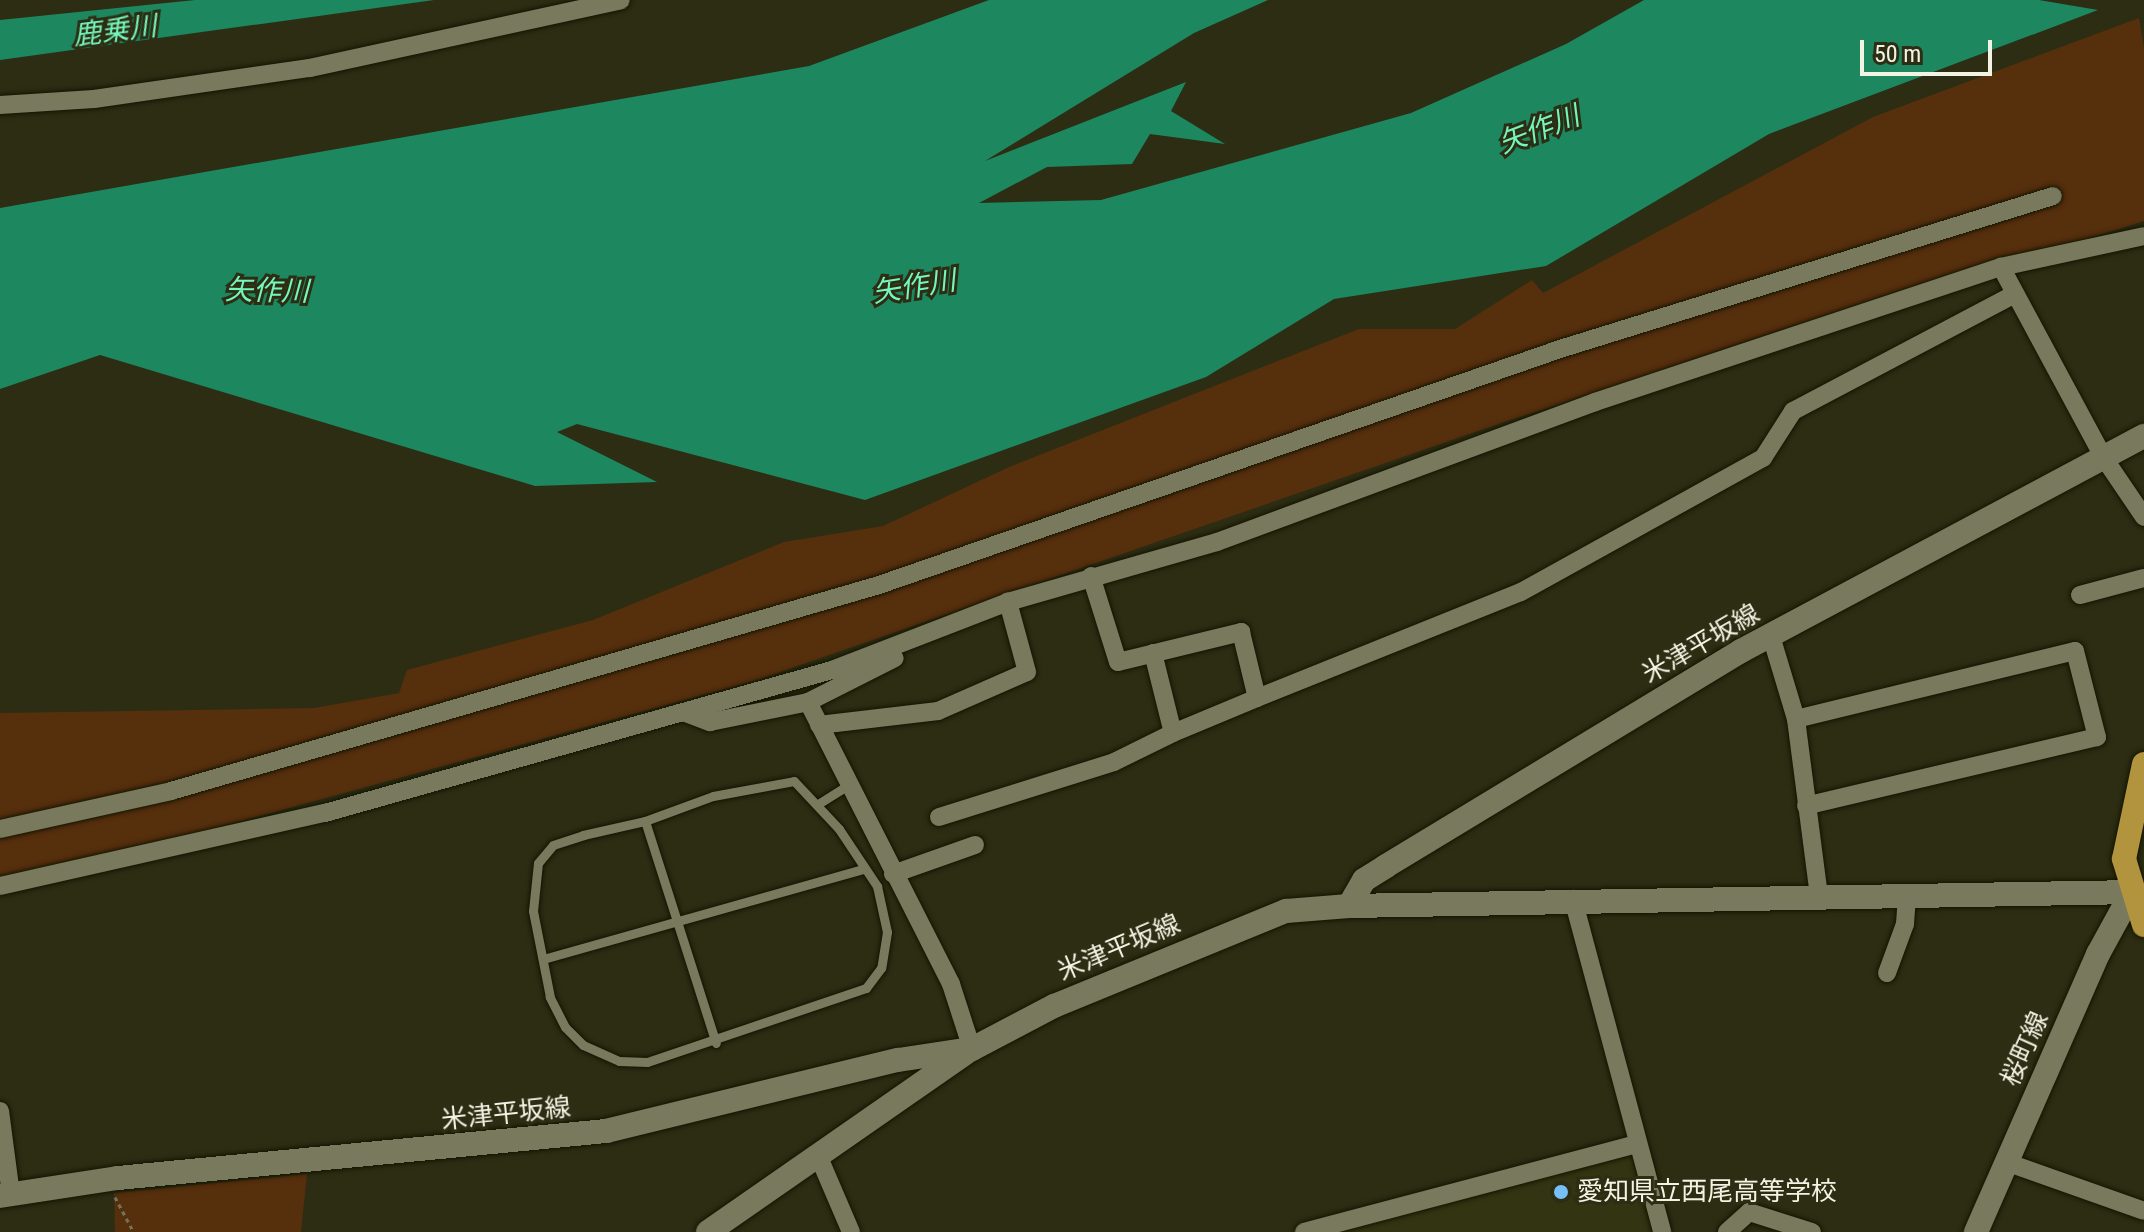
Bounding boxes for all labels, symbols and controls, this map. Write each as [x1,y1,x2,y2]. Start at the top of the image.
water label: 鹿乗川 [71,9,159,53]
scale bar [1864,24,1996,74]
text: 50 m [1874,40,1921,68]
water label: 矢作川 [1494,99,1584,161]
water label: 矢作川 [870,264,958,310]
water label: 矢作川 [225,273,309,309]
street label: 米津平坂線 [1637,598,1765,690]
street label: 米津平坂線 [1053,908,1185,988]
street label: 桜町線 [1995,1007,2055,1091]
street label: 米津平坂線 [440,1092,572,1136]
place label: 愛知県立西尾高等学校 [1577,1176,1837,1208]
marker: 愛知県立西尾高等学校 [1552,1183,1570,1201]

